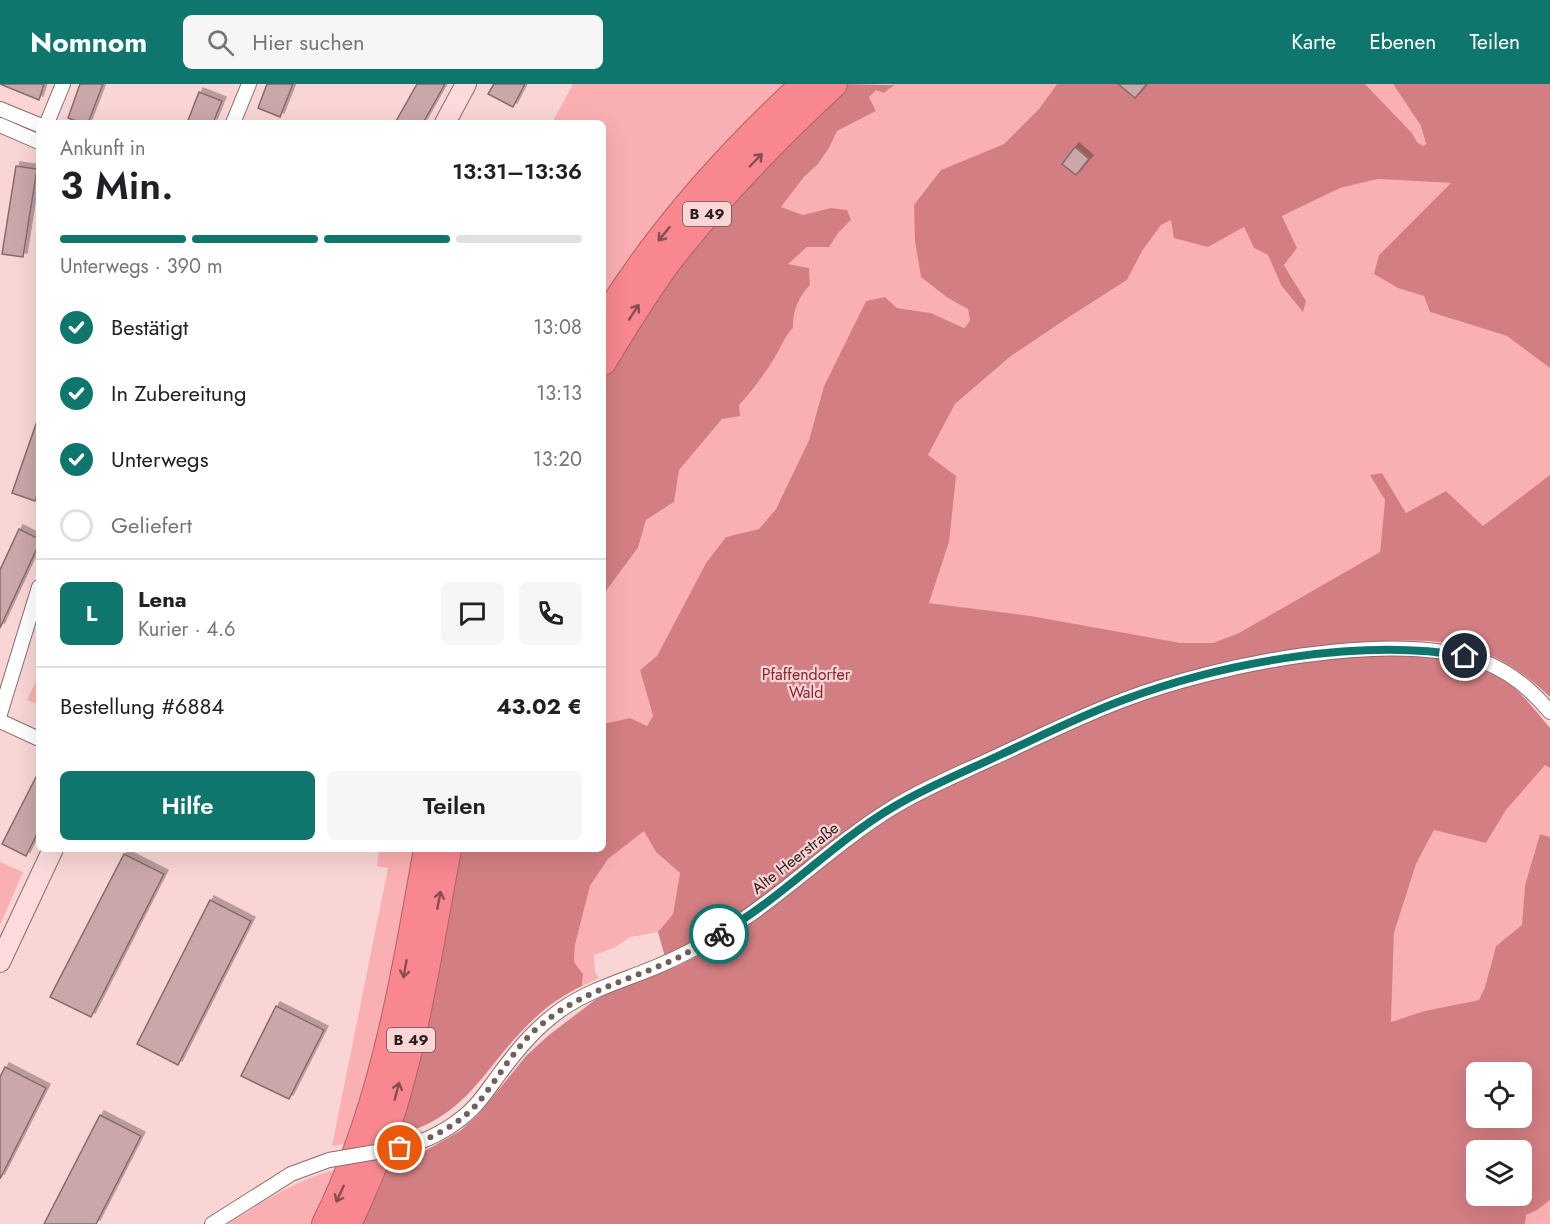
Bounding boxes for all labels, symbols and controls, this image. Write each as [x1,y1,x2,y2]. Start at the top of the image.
search box [183,15,603,69]
text: Nomnom [30,22,147,63]
icon: search [204,26,237,59]
text: Hier suchen [252,26,365,58]
text: Karte [1291,27,1336,57]
text: Ebenen [1369,27,1436,57]
text: Teilen [1469,27,1520,57]
text: Ankunft in [60,134,146,163]
one-way arrow [748,153,763,168]
text: 13:31–13:36 [452,155,582,187]
text: 3 Min. [60,157,173,214]
road number: B 49 [683,202,731,226]
one-way arrow [657,226,671,241]
text: Unterwegs · 390 m [60,252,223,281]
one-way arrow [628,304,640,321]
icon: check [60,311,93,344]
text: Bestätigt [111,311,188,343]
text: 13:08 [533,313,582,342]
icon: check [60,377,93,410]
text: In Zubereitung [111,377,246,409]
text: 13:13 [536,379,582,408]
icon: check [60,443,93,476]
text: Unterwegs [111,443,209,475]
text: 13:20 [533,445,582,474]
text: Geliefert [111,509,192,541]
button: chat [441,582,504,645]
button: phone [519,582,582,645]
text: Lena [138,583,187,615]
text: L [86,597,97,629]
text: Kurier · 4.6 [138,615,236,644]
pin [1439,630,1490,681]
icon: home [1448,639,1481,672]
park label: Pfaffendorfer Wald [762,663,851,704]
text: Bestellung #6884 [60,690,224,722]
text: 43.02 € [496,690,582,722]
button: Hilfe [60,771,315,840]
button: Teilen [327,771,582,840]
street label: Alte Heerstraße [746,817,844,899]
one-way arrow [434,891,445,910]
courier [689,904,749,964]
icon: bike [703,918,736,951]
one-way arrow [400,958,411,978]
road number: B 49 [387,1028,435,1052]
map controls [1466,1062,1532,1206]
button: locate [1466,1062,1532,1128]
one-way arrow [392,1081,404,1100]
pin [374,1122,425,1173]
icon: bag [383,1131,416,1164]
button: layers [1466,1140,1532,1206]
one-way arrow [333,1185,345,1203]

